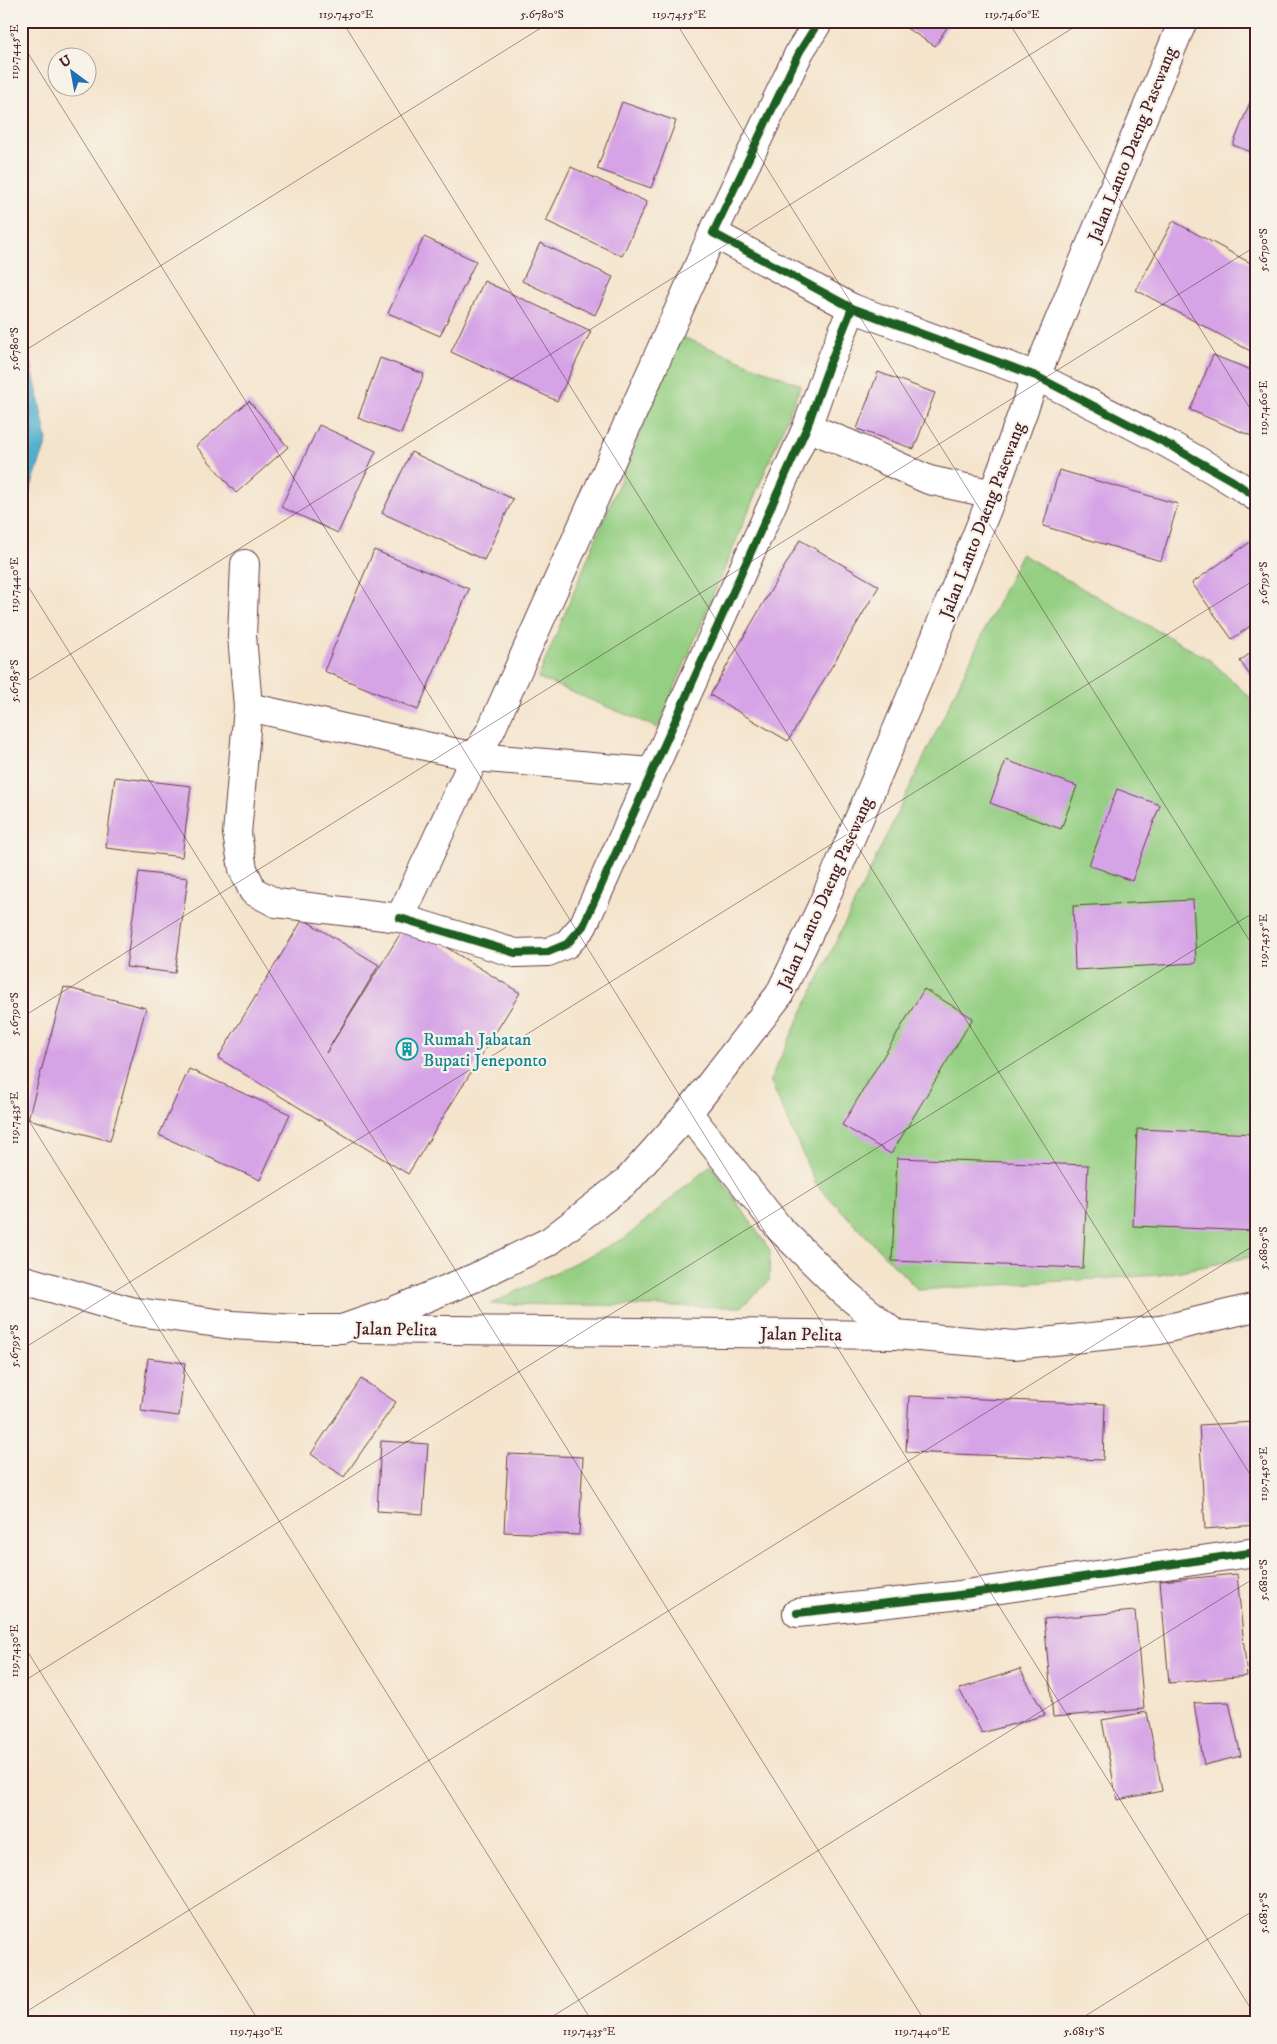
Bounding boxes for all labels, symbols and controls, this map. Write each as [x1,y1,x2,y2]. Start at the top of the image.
text: 119.7450°E [319,7,374,22]
text: 5.6780°S [520,7,564,22]
text: 119.7455°E [652,7,707,22]
text: 119.7460°E [985,7,1040,22]
text: 119.7445°E [7,24,22,80]
street label: Jalan Lanto Daeng Pasewang [1083,43,1182,247]
north arrow [48,48,98,98]
text: U [56,51,75,72]
text: 5.6790°S [1256,228,1271,272]
text: 5.6780°S [7,327,22,371]
text: 119.7460°E [1256,380,1271,435]
street label: Jalan Lanto Daeng Pasewang [935,419,1031,623]
text: 119.7440°E [7,557,22,613]
text: 5.6795°S [1256,561,1271,605]
text: 5.6785°S [7,659,22,703]
street label: Jalan Lanto Daeng Pasewang [773,793,878,995]
text: 119.7455°E [1256,913,1271,968]
text: 5.6790°S [7,992,22,1036]
place label: Rumah Jabatan Bupati Jeneponto [423,1029,547,1072]
building icon: Rumah Jabatan Bupati Jeneponto [395,1037,419,1061]
text: 119.7435°E [7,1091,22,1144]
text: 5.6805°S [1256,1226,1271,1270]
street label: Jalan Pelita [353,1318,437,1342]
street label: Jalan Pelita [758,1323,842,1347]
text: 5.6795°S [7,1324,22,1368]
text: 119.7450°E [1256,1446,1271,1501]
text: 5.6810°S [1256,1559,1271,1601]
text: 119.7430°E [7,1624,22,1678]
text: 5.6815°S [1256,1892,1271,1934]
text: 119.7430°E [229,2024,283,2039]
text: 119.7435°E [563,2024,616,2039]
text: 119.7440°E [894,2024,950,2039]
text: 5.6815°S [1063,2024,1105,2039]

